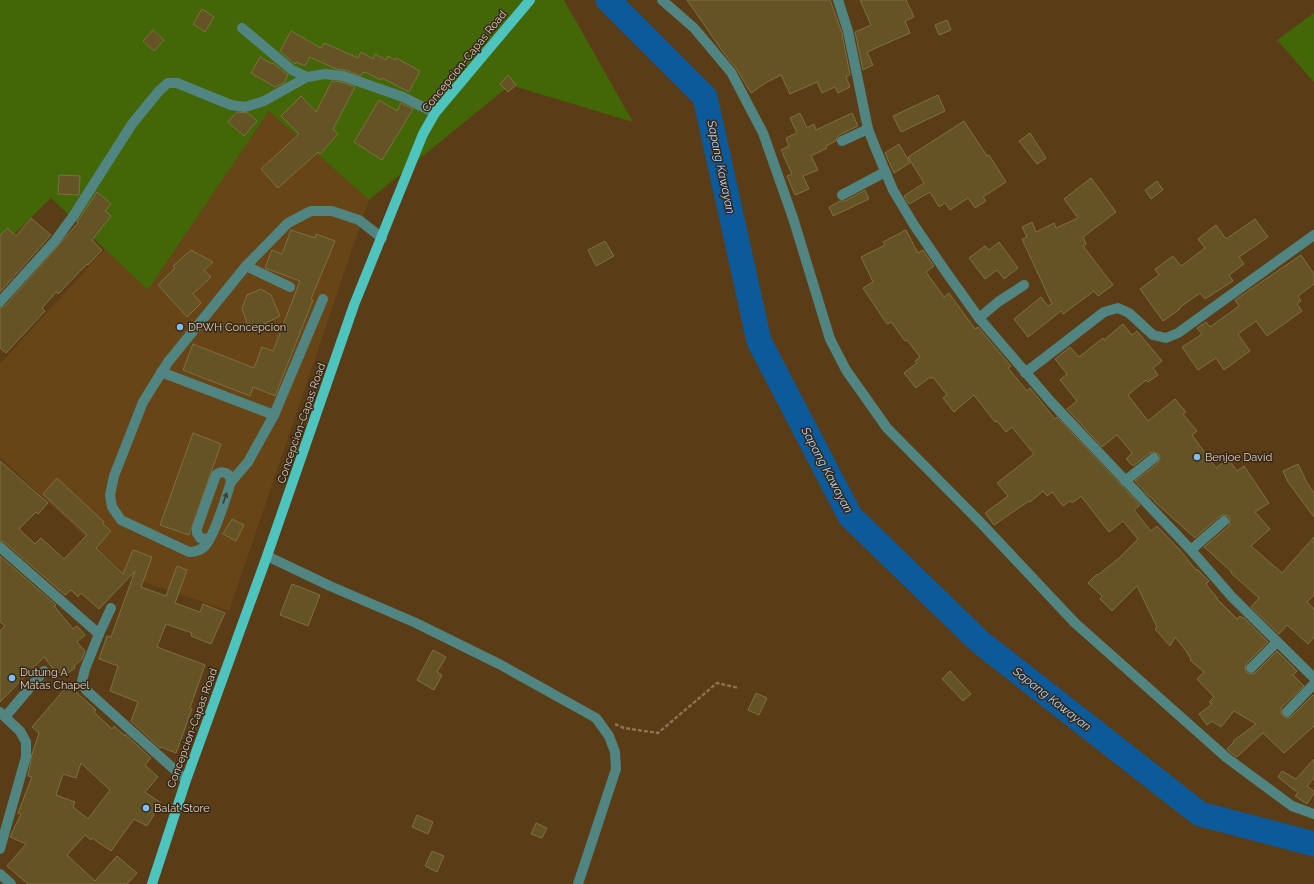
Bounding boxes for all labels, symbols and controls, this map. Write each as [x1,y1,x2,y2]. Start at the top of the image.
street label: Concepcion-Capas Road [420,8,509,115]
water label: Sapang Kawayan [704,118,738,215]
place label: DPWH Concepcion [188,321,286,334]
marker: DPWH Concepcion [175,322,185,332]
street label: Concepcion-Capas Road [275,361,328,485]
water label: Sapang Kawayan [798,424,856,516]
place label: Benjoe David [1205,451,1272,464]
marker: Benjoe David [1192,452,1202,462]
one-way arrow [223,492,229,504]
water label: Sapang Kawayan [1009,664,1094,734]
place label: Dutung A Matas Chapel [20,666,90,692]
street label: Concepcion-Capas Road [165,666,220,790]
marker: Dutung A Matas Chapel [7,673,17,683]
place label: Balat Store [154,802,210,815]
marker: Balat Store [141,803,151,813]

